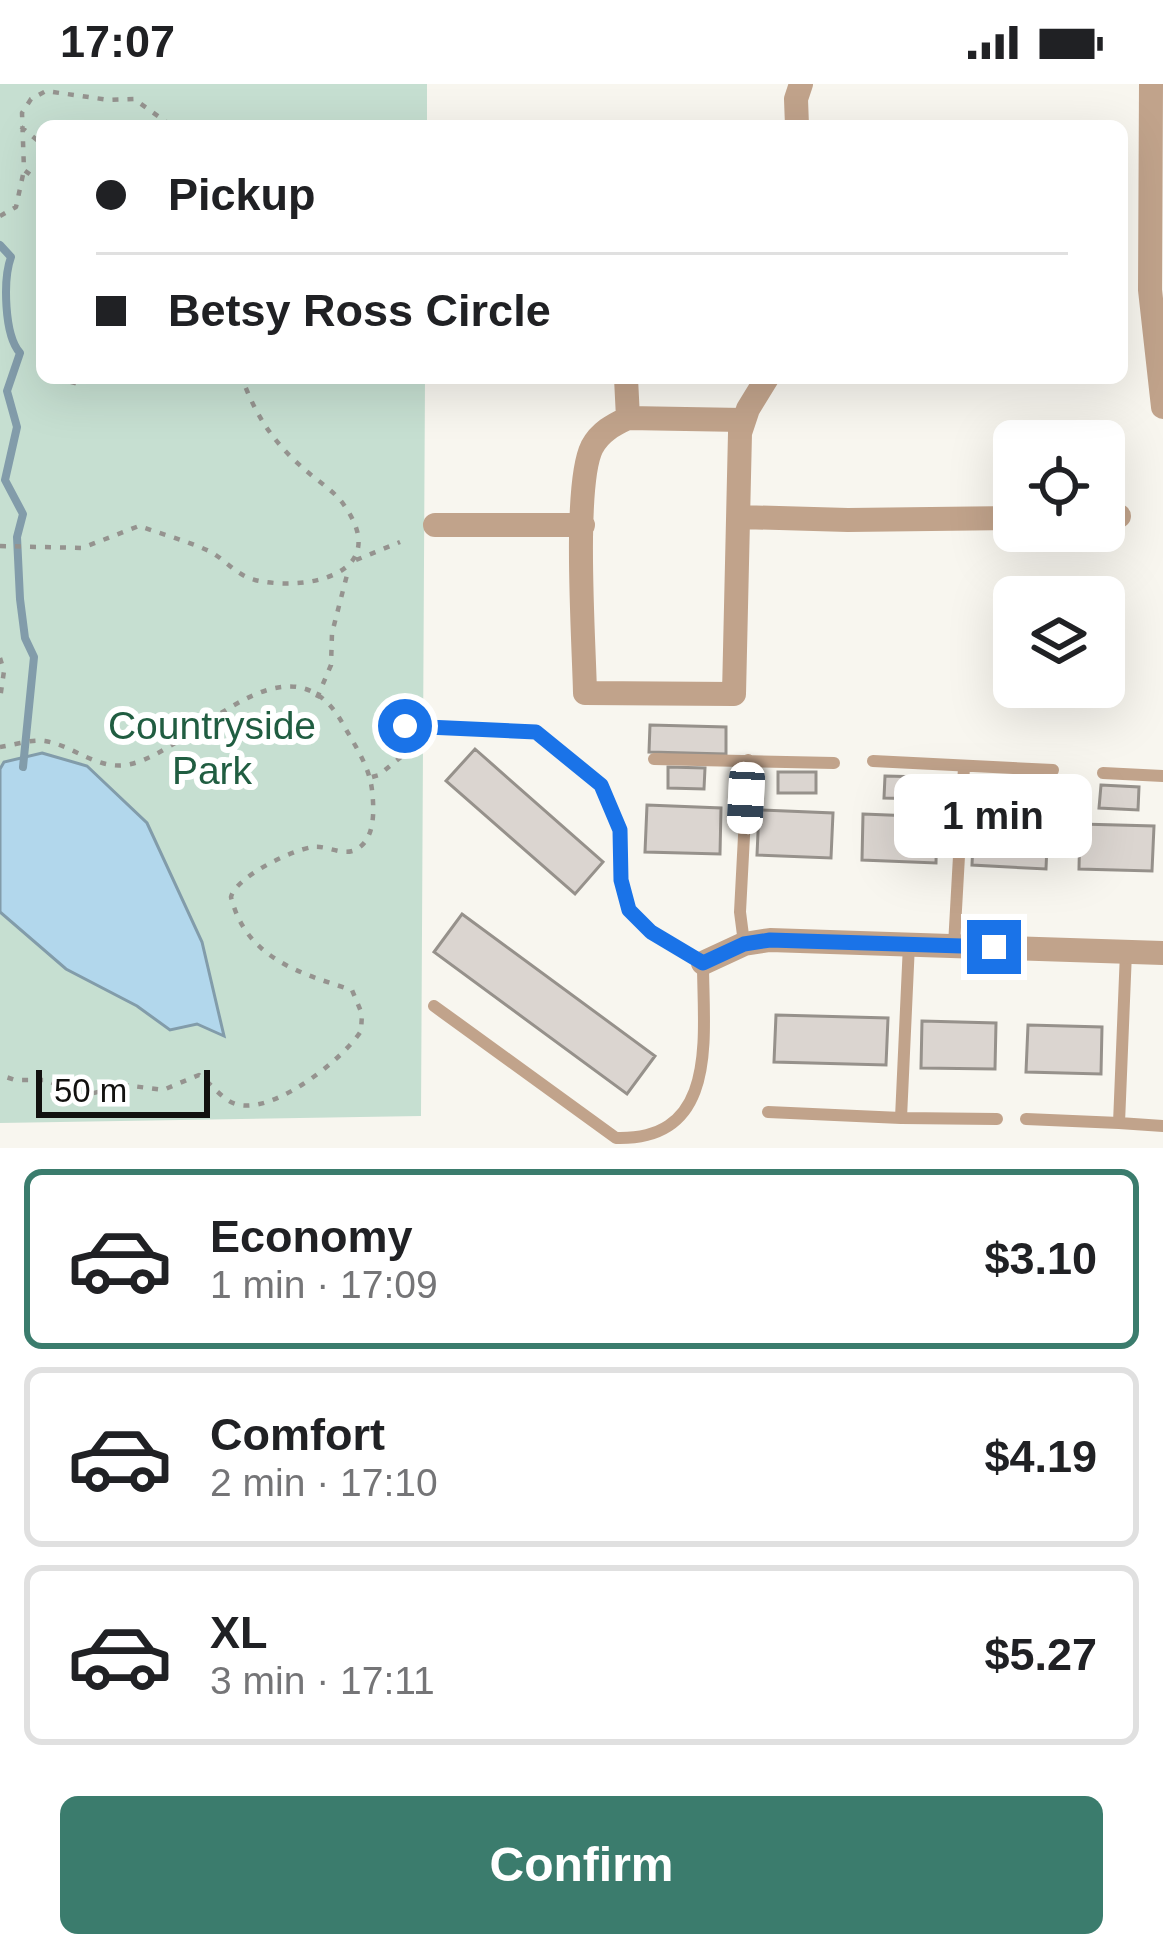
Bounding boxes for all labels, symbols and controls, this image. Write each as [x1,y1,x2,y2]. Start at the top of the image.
text: 17:07 [60,16,175,67]
text: Pickup [168,169,316,220]
text: Betsy Ross Circle [168,285,551,336]
map controls [993,420,1125,708]
button: locate [993,420,1125,552]
button: layers [993,576,1125,708]
route start [378,699,432,753]
park label: Countryside Park [108,704,316,792]
car [726,761,766,835]
callout: 1 min [895,773,1093,857]
text: 1 min [942,794,1044,837]
route end [967,920,1021,974]
scale bar [36,1064,210,1117]
text: 50 m [54,1072,127,1109]
icon: car [66,1205,174,1313]
text: Economy [210,1211,413,1262]
text: $3.10 [984,1233,1097,1284]
text: 1 min · 17:09 [210,1263,438,1306]
icon: car [66,1403,174,1511]
text: Comfort [210,1409,385,1460]
text: $4.19 [984,1431,1097,1482]
text: 2 min · 17:10 [210,1461,438,1504]
icon: car [66,1601,174,1709]
text: XL [210,1607,268,1658]
text: $5.27 [984,1629,1097,1680]
text: 3 min · 17:11 [210,1659,435,1702]
button: Confirm [60,1796,1103,1934]

